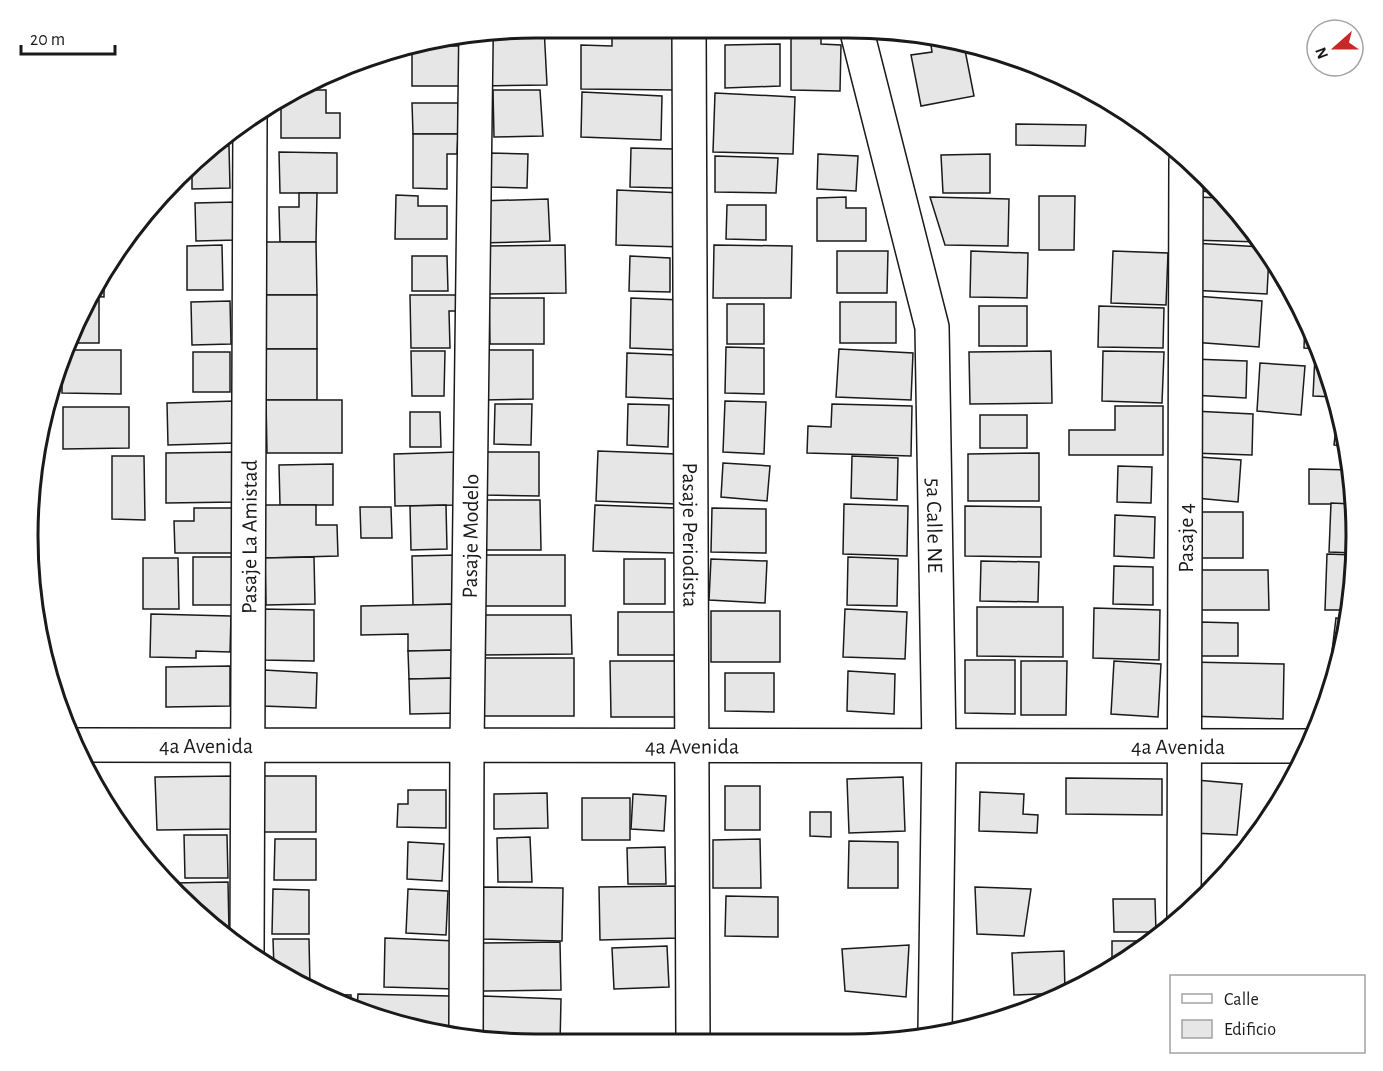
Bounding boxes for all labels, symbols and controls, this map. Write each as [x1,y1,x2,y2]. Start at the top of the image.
scale bar [21,18,116,56]
north arrow [1305,18,1365,78]
text: 20 m [30,31,65,49]
text: N [1312,45,1331,61]
street label: Pasaje La Amistad [238,460,261,614]
street label: Pasaje Periodista [679,462,701,608]
street label: Pasaje Modelo [459,474,482,598]
street label: 5a Calle NE [923,478,946,574]
street label: Pasaje 4 [1175,503,1197,573]
street label: 4a Avenida [159,735,253,757]
street label: 4a Avenida [645,735,739,758]
street label: 4a Avenida [1131,736,1225,758]
legend [1170,975,1365,1053]
text: Calle [1224,991,1259,1009]
text: Edificio [1224,1021,1276,1039]

